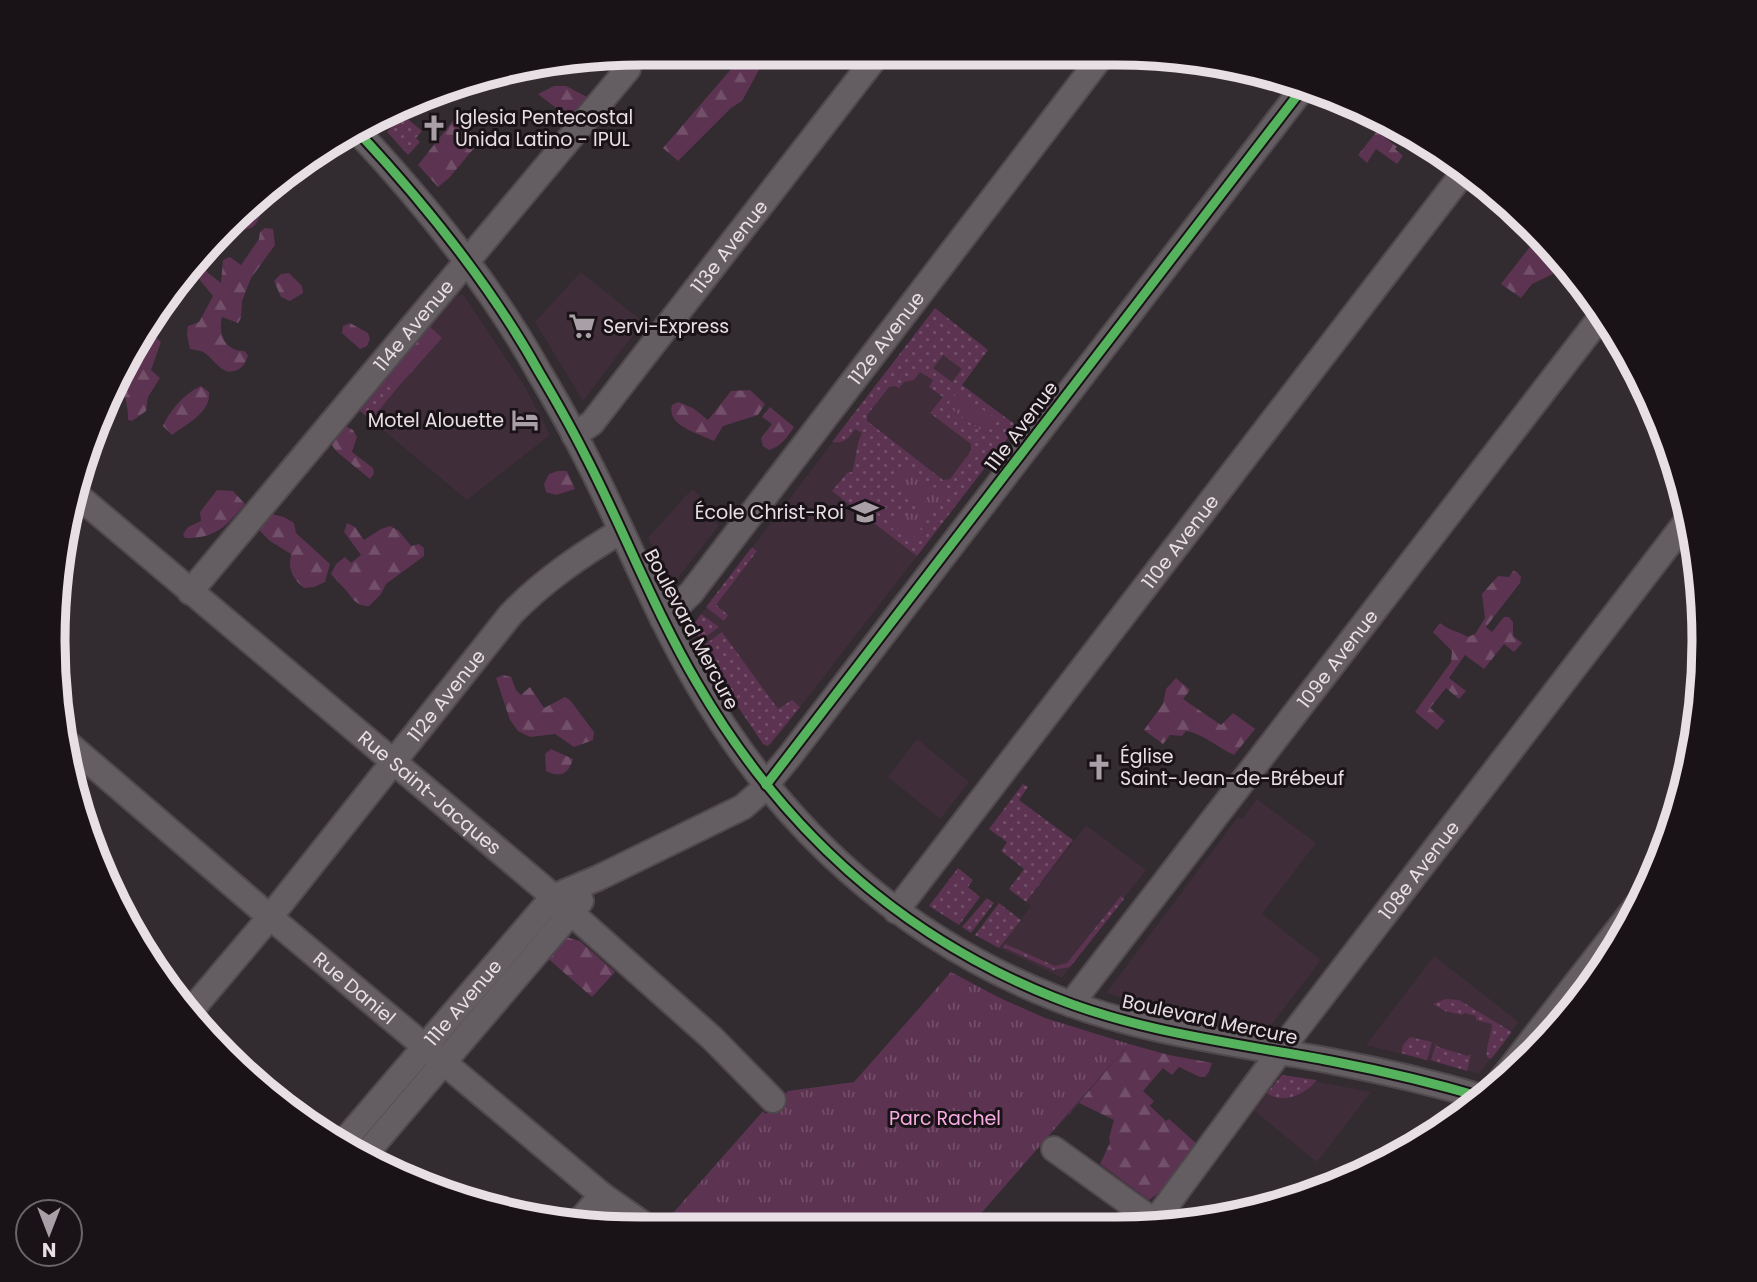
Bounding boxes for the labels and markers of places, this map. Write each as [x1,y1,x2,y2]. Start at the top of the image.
place label: Iglesia Pentecostal Unida Latino - IPUL [455,104,633,153]
church icon: Iglesia Pentecostal Unida Latino - IPUL [419,113,449,143]
supermarket icon: Servi-Express [567,311,597,341]
place label: Servi-Express [603,313,729,340]
hotel icon: Motel Alouette [510,405,540,435]
place label: Motel Alouette [368,407,504,434]
school or university icon: École Christ-Roi [850,497,880,527]
place label: École Christ-Roi [695,499,844,526]
place label: Église Saint-Jean-de-Brébeuf [1120,743,1344,792]
church icon: Église Saint-Jean-de-Brébeuf [1084,752,1114,782]

